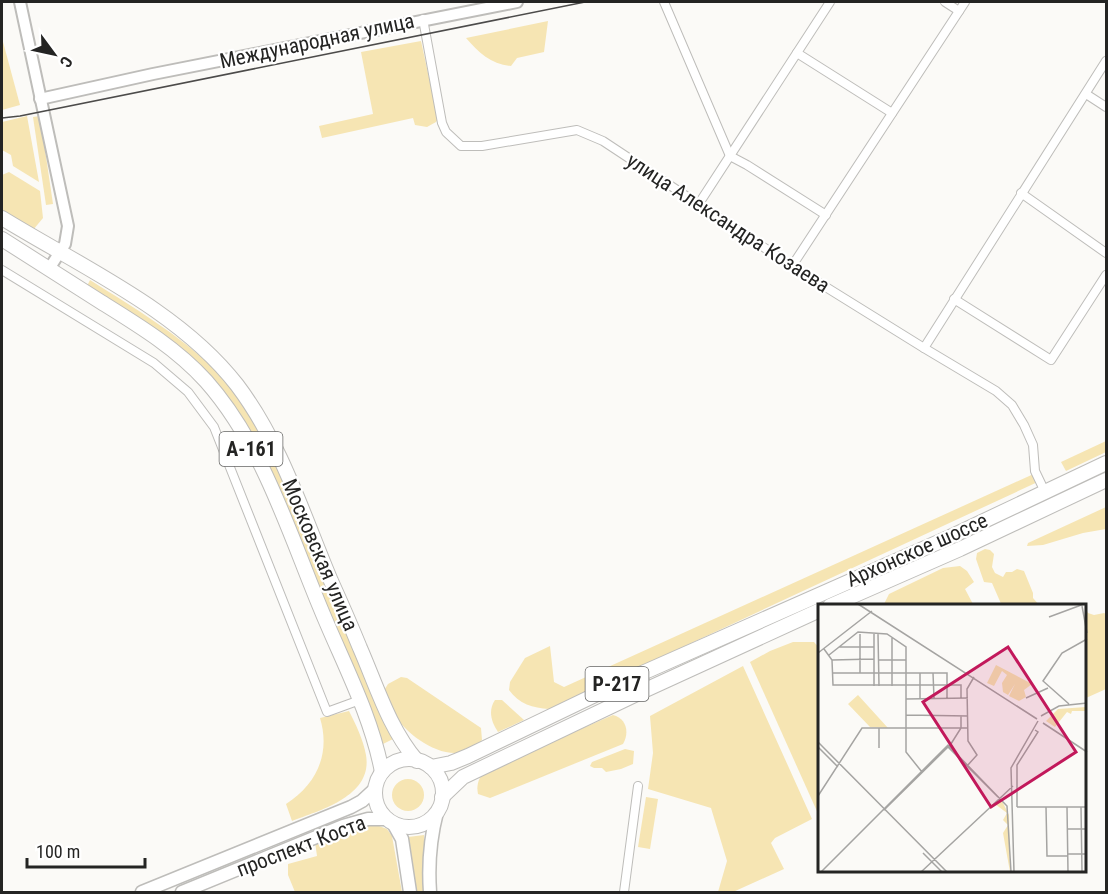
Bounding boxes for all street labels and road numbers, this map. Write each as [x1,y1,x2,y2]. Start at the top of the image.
street label: Международная улица [218,9,416,73]
street label: улица Александра Козаева [622,148,834,298]
road number: А-161 [220,432,282,466]
street label: Московская улица [277,475,363,635]
street label: Архонское шоссе [843,508,991,592]
road number: Р-217 [586,667,648,701]
street label: проспект Коста [233,810,369,882]

